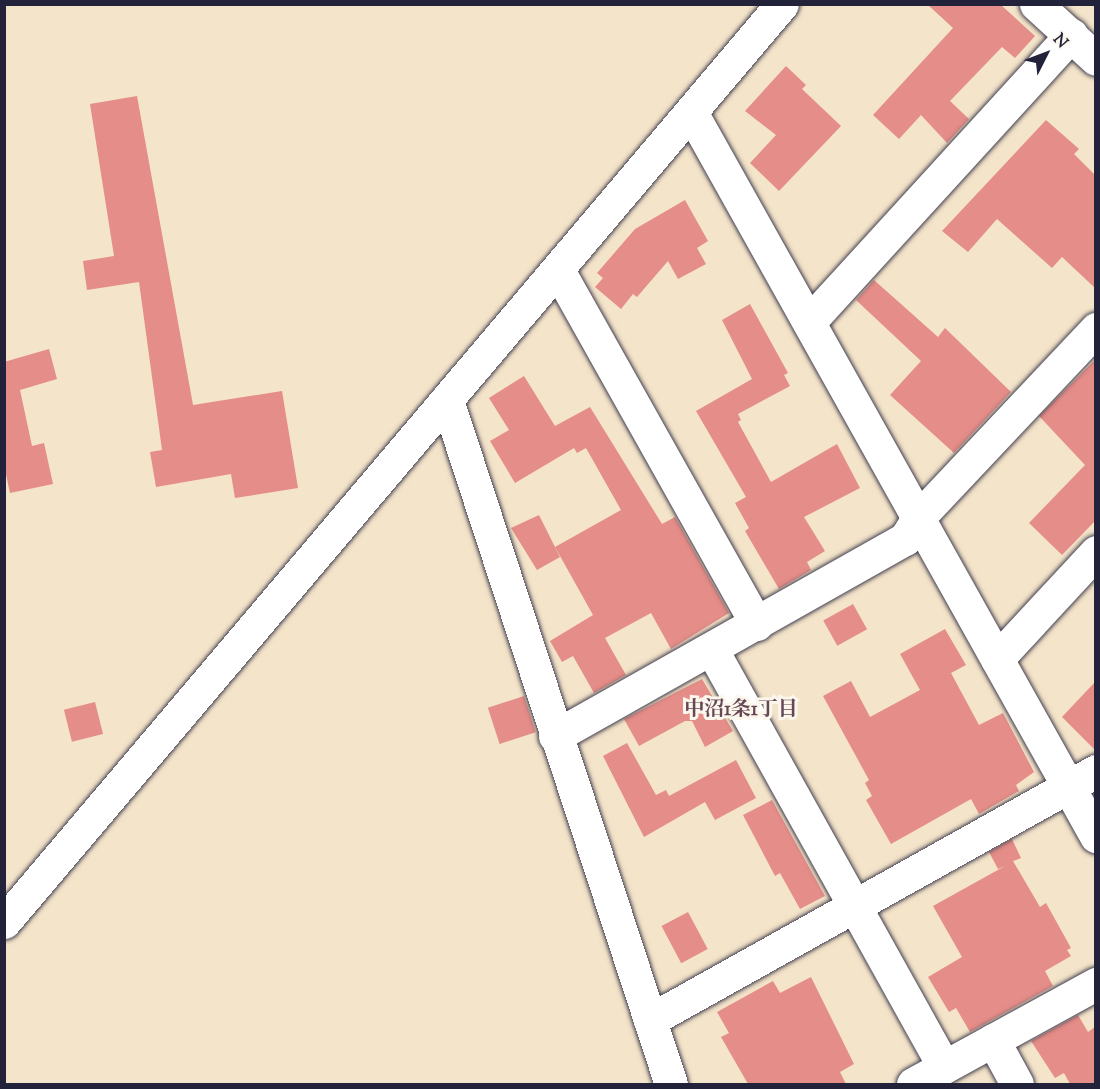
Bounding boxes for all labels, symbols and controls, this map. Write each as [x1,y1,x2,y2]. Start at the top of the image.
north arrow [1016,24,1076,84]
text: N [1047,29,1073,54]
district label: 中沼1条1丁目 [684,698,798,722]

